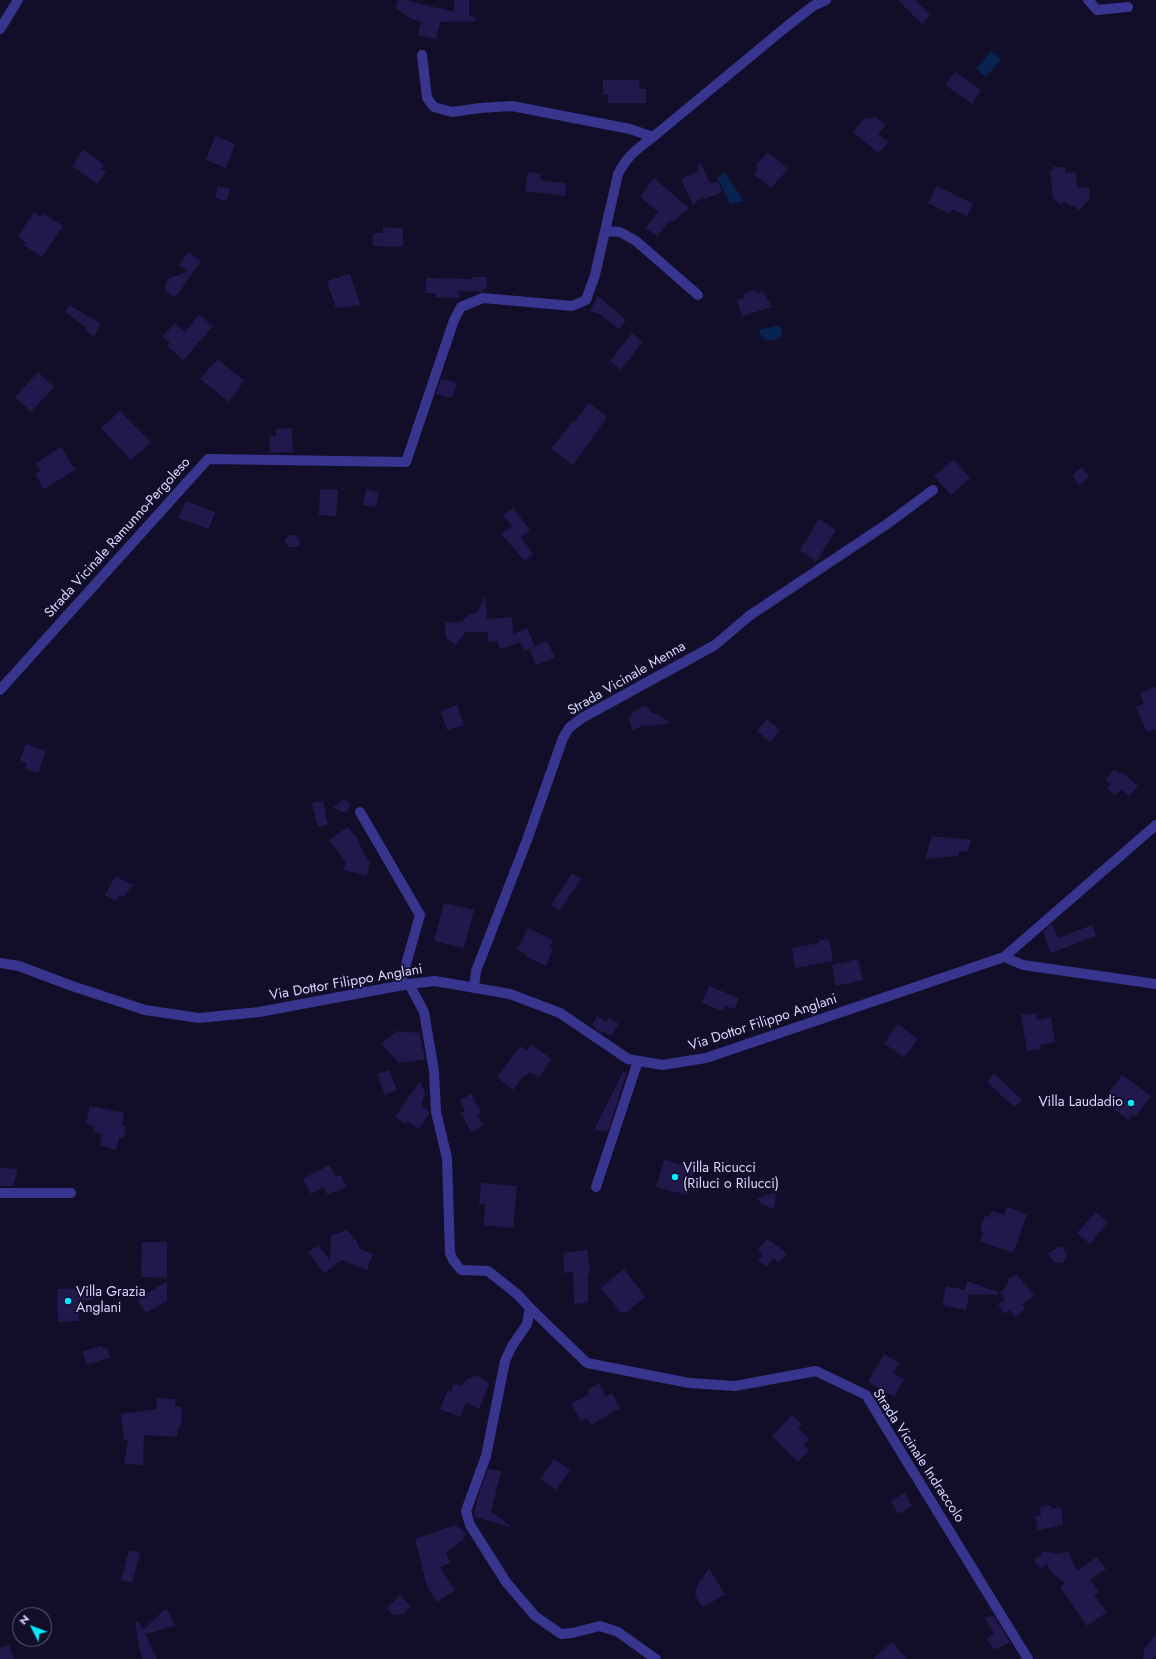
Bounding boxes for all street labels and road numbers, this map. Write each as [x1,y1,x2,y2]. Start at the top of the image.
street label: Strada Vicinale Ramunno-Pergoleso [42,454,194,622]
street label: Strada Vicinale Menna [565,638,689,720]
street label: Via Dottor Filippo Anglani [268,961,424,1005]
street label: Via Dottor Filippo Anglani [687,991,839,1055]
street label: Strada Vicinale Indraccolo [869,1386,967,1526]

